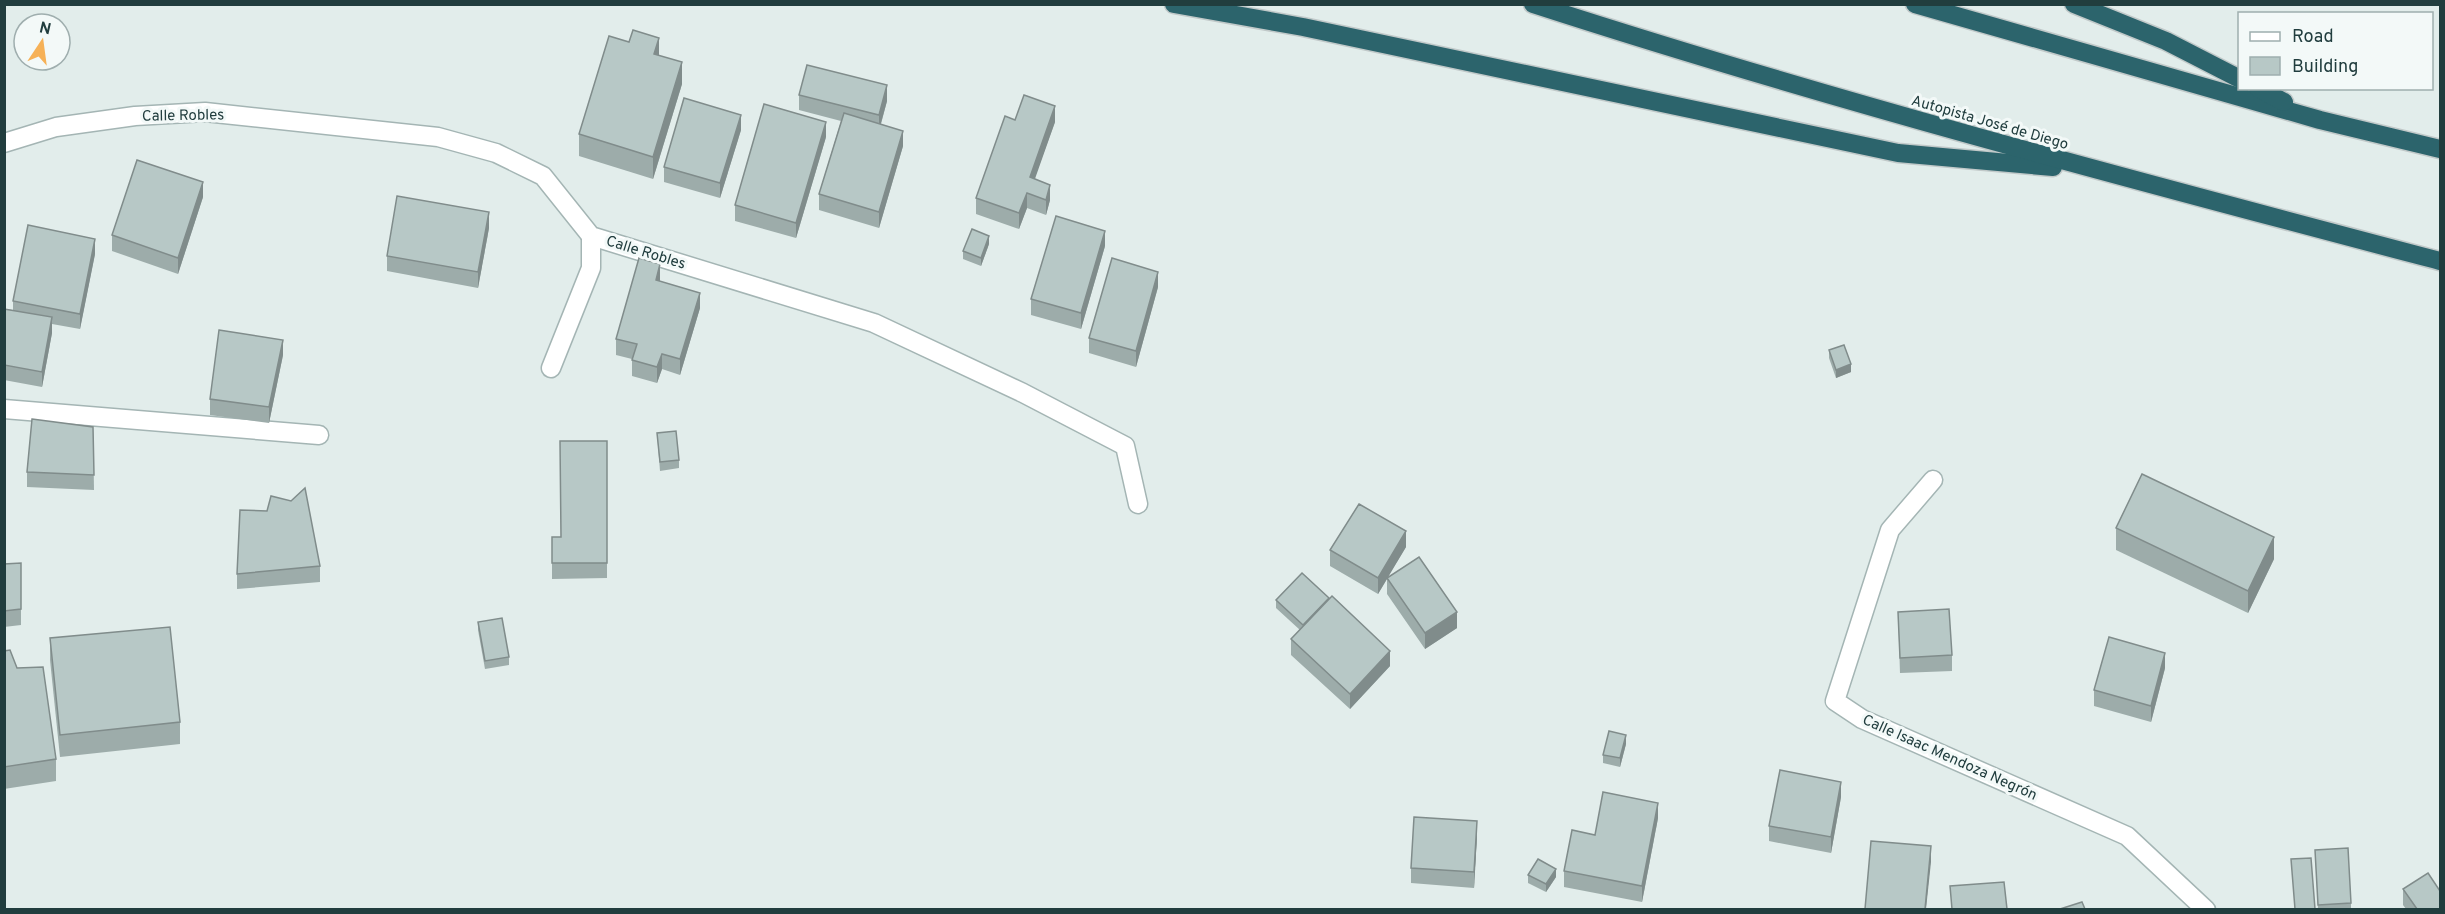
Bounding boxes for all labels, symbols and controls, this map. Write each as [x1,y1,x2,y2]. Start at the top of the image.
north arrow [12,12,72,72]
legend [2238,12,2433,90]
text: N [37,18,53,40]
text: Road [2292,26,2334,49]
text: Building [2292,56,2358,79]
street label: Autopista José de Diego [1909,92,2070,155]
street label: Calle Robles [142,106,224,127]
street label: Calle Robles [603,232,688,275]
street label: Calle Isaac Mendoza Negrón [1859,711,2040,806]

